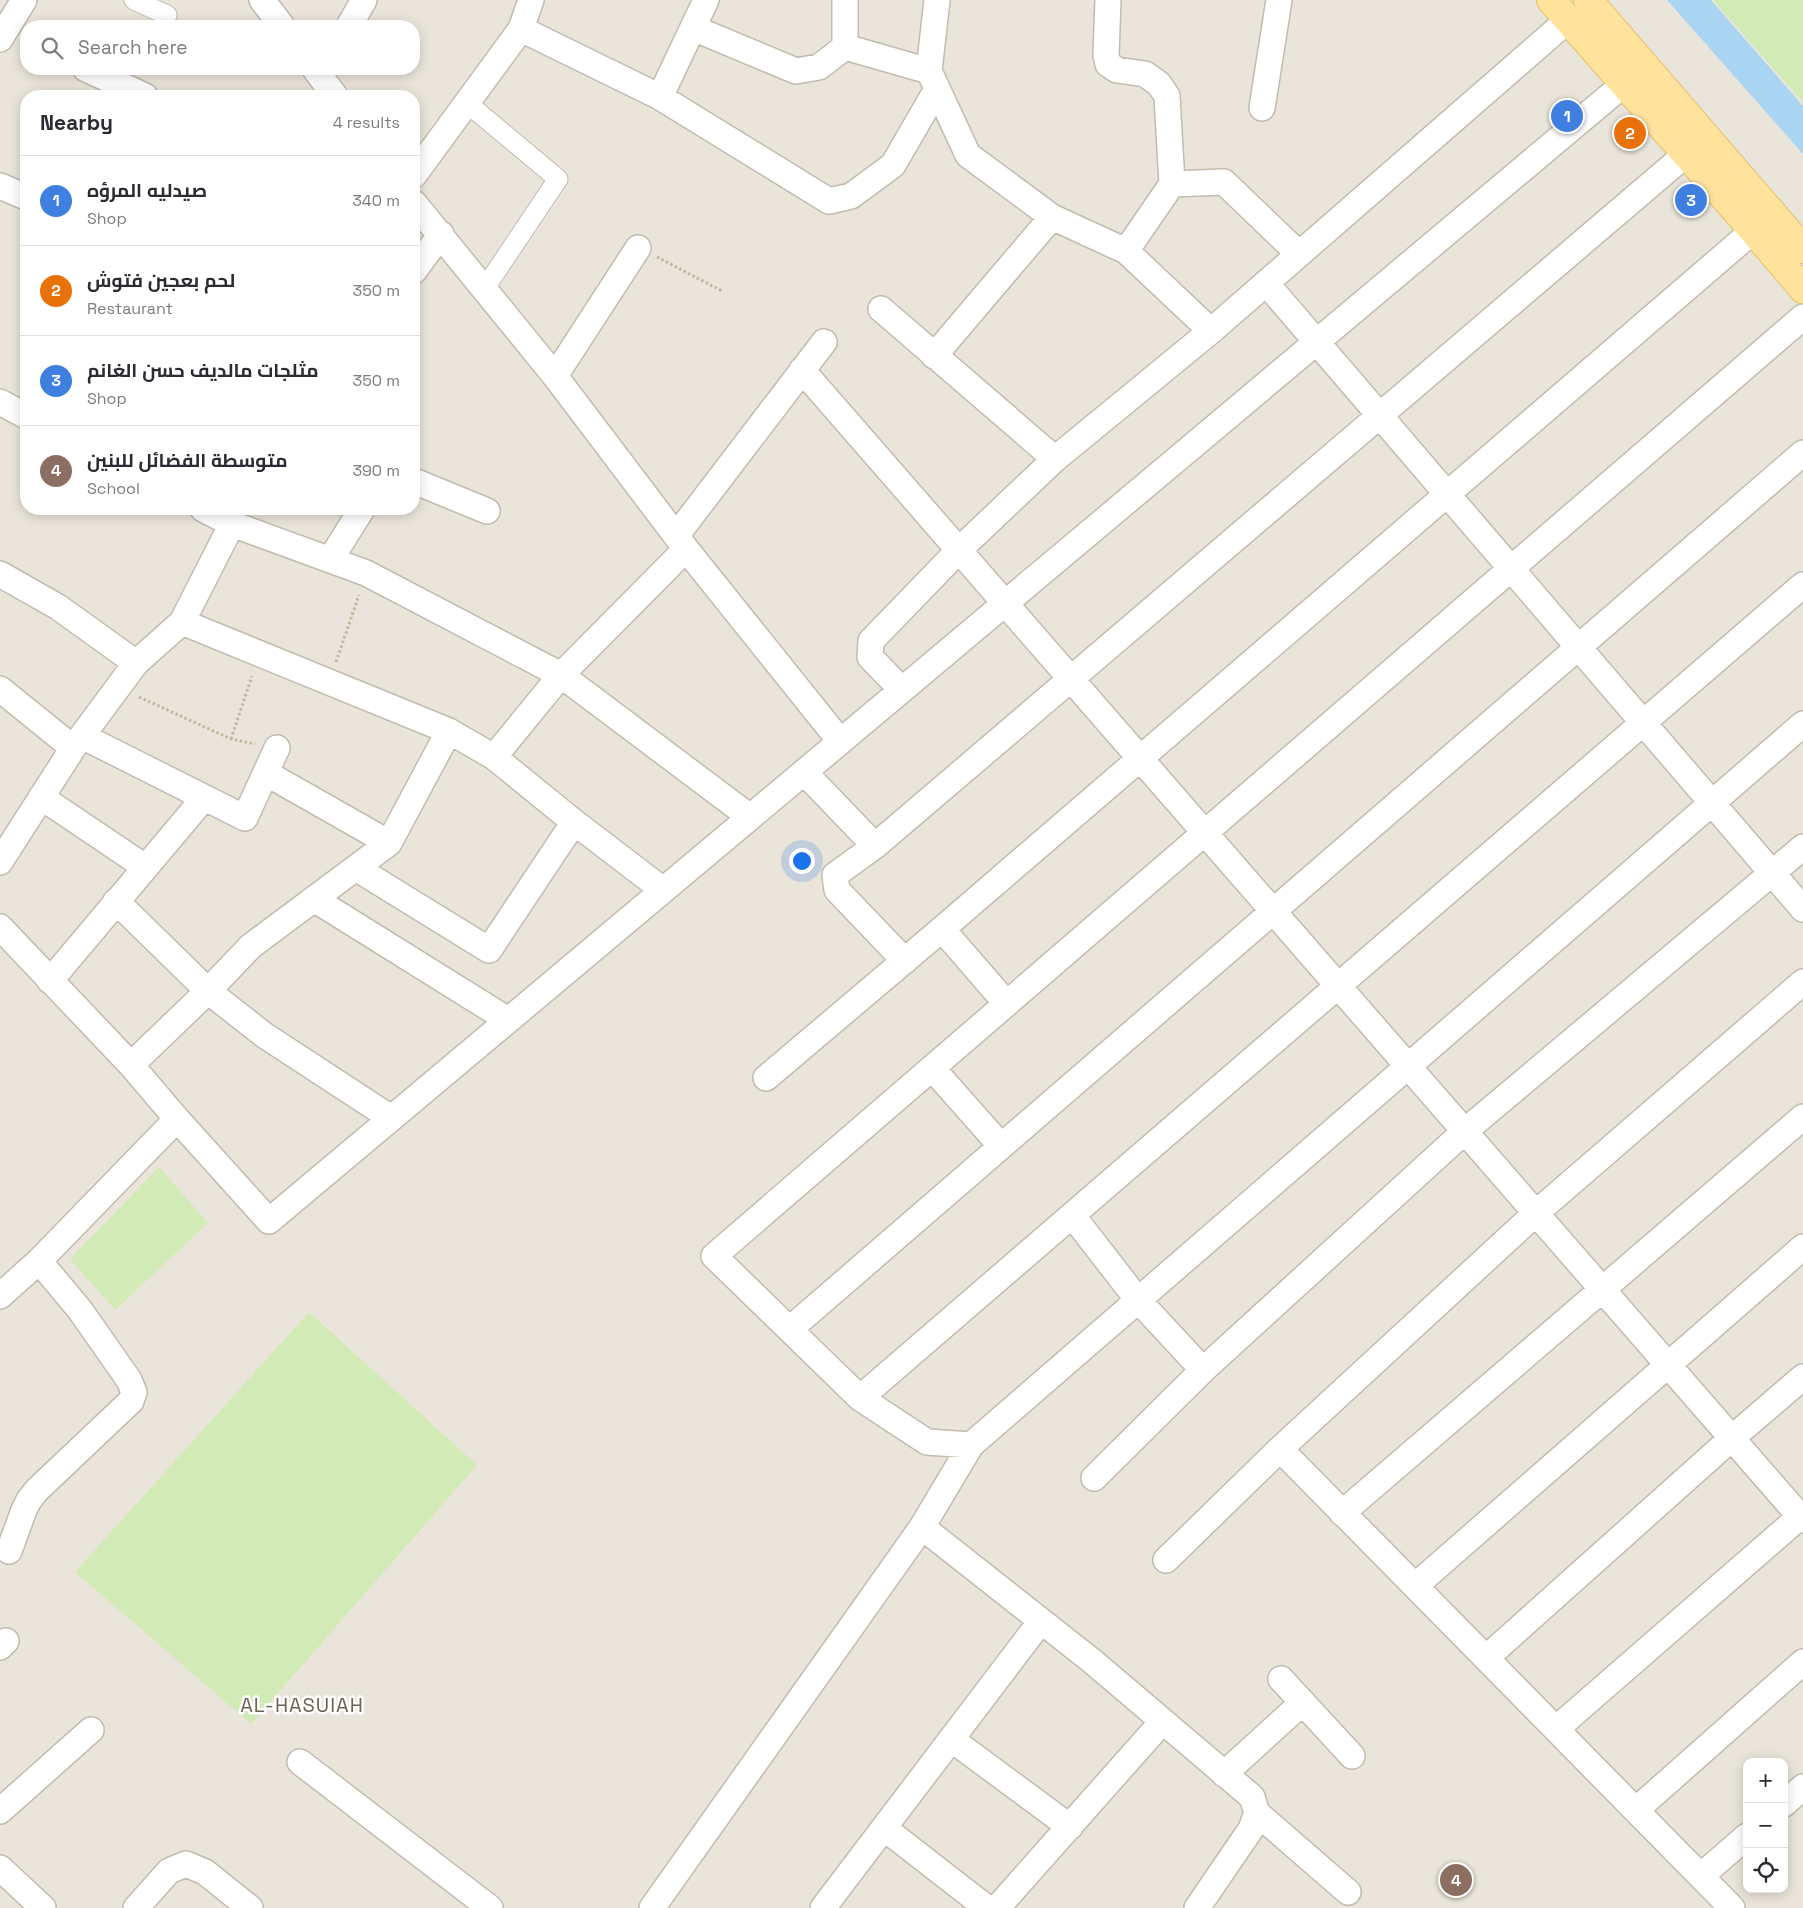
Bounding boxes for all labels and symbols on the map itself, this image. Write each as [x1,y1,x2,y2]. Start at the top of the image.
pin: 1 [1551,97,1583,135]
pin: 2 [1614,114,1646,152]
pin: 3 [1675,181,1707,219]
your location [789,848,815,874]
district label: AL-HASUIAH [240,1692,364,1718]
pin: 4 [1440,1861,1472,1899]

